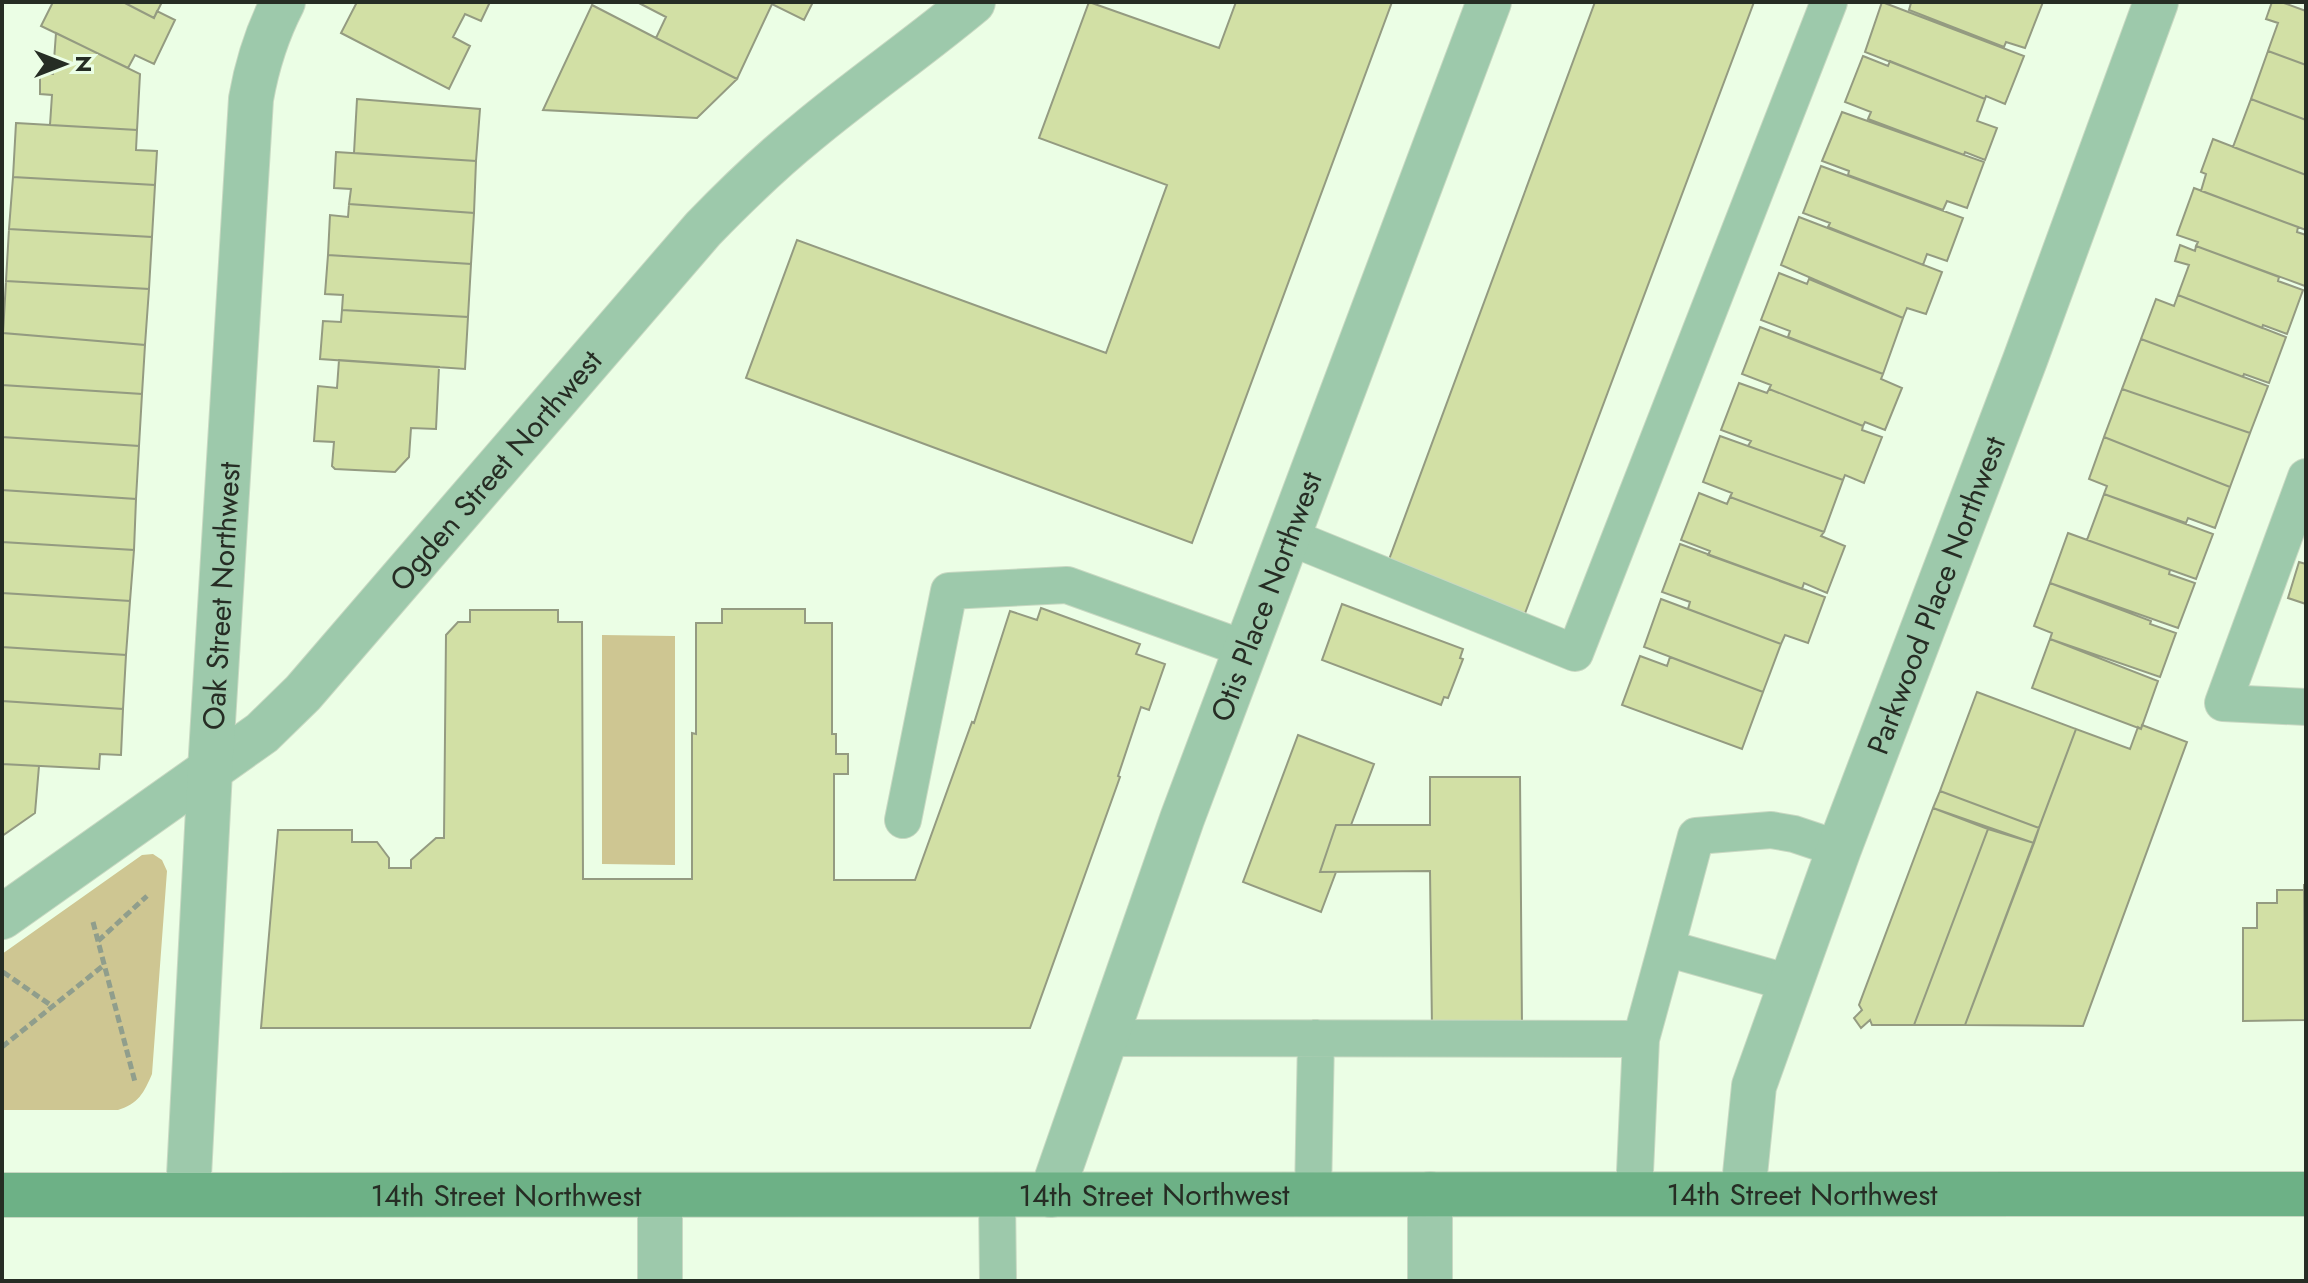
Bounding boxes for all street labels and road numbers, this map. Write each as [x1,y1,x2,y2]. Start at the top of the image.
street label: Ogden Street Northwest [379,340,612,600]
street label: Parkwood Place Northwest [1856,429,2016,760]
street label: Oak Street Northwest [191,460,250,731]
street label: Otis Place Northwest [1199,465,1332,727]
street label: 14th Street Northwest [370,1173,642,1216]
street label: 14th Street Northwest [1018,1173,1290,1216]
street label: 14th Street Northwest [1666,1173,1938,1216]

